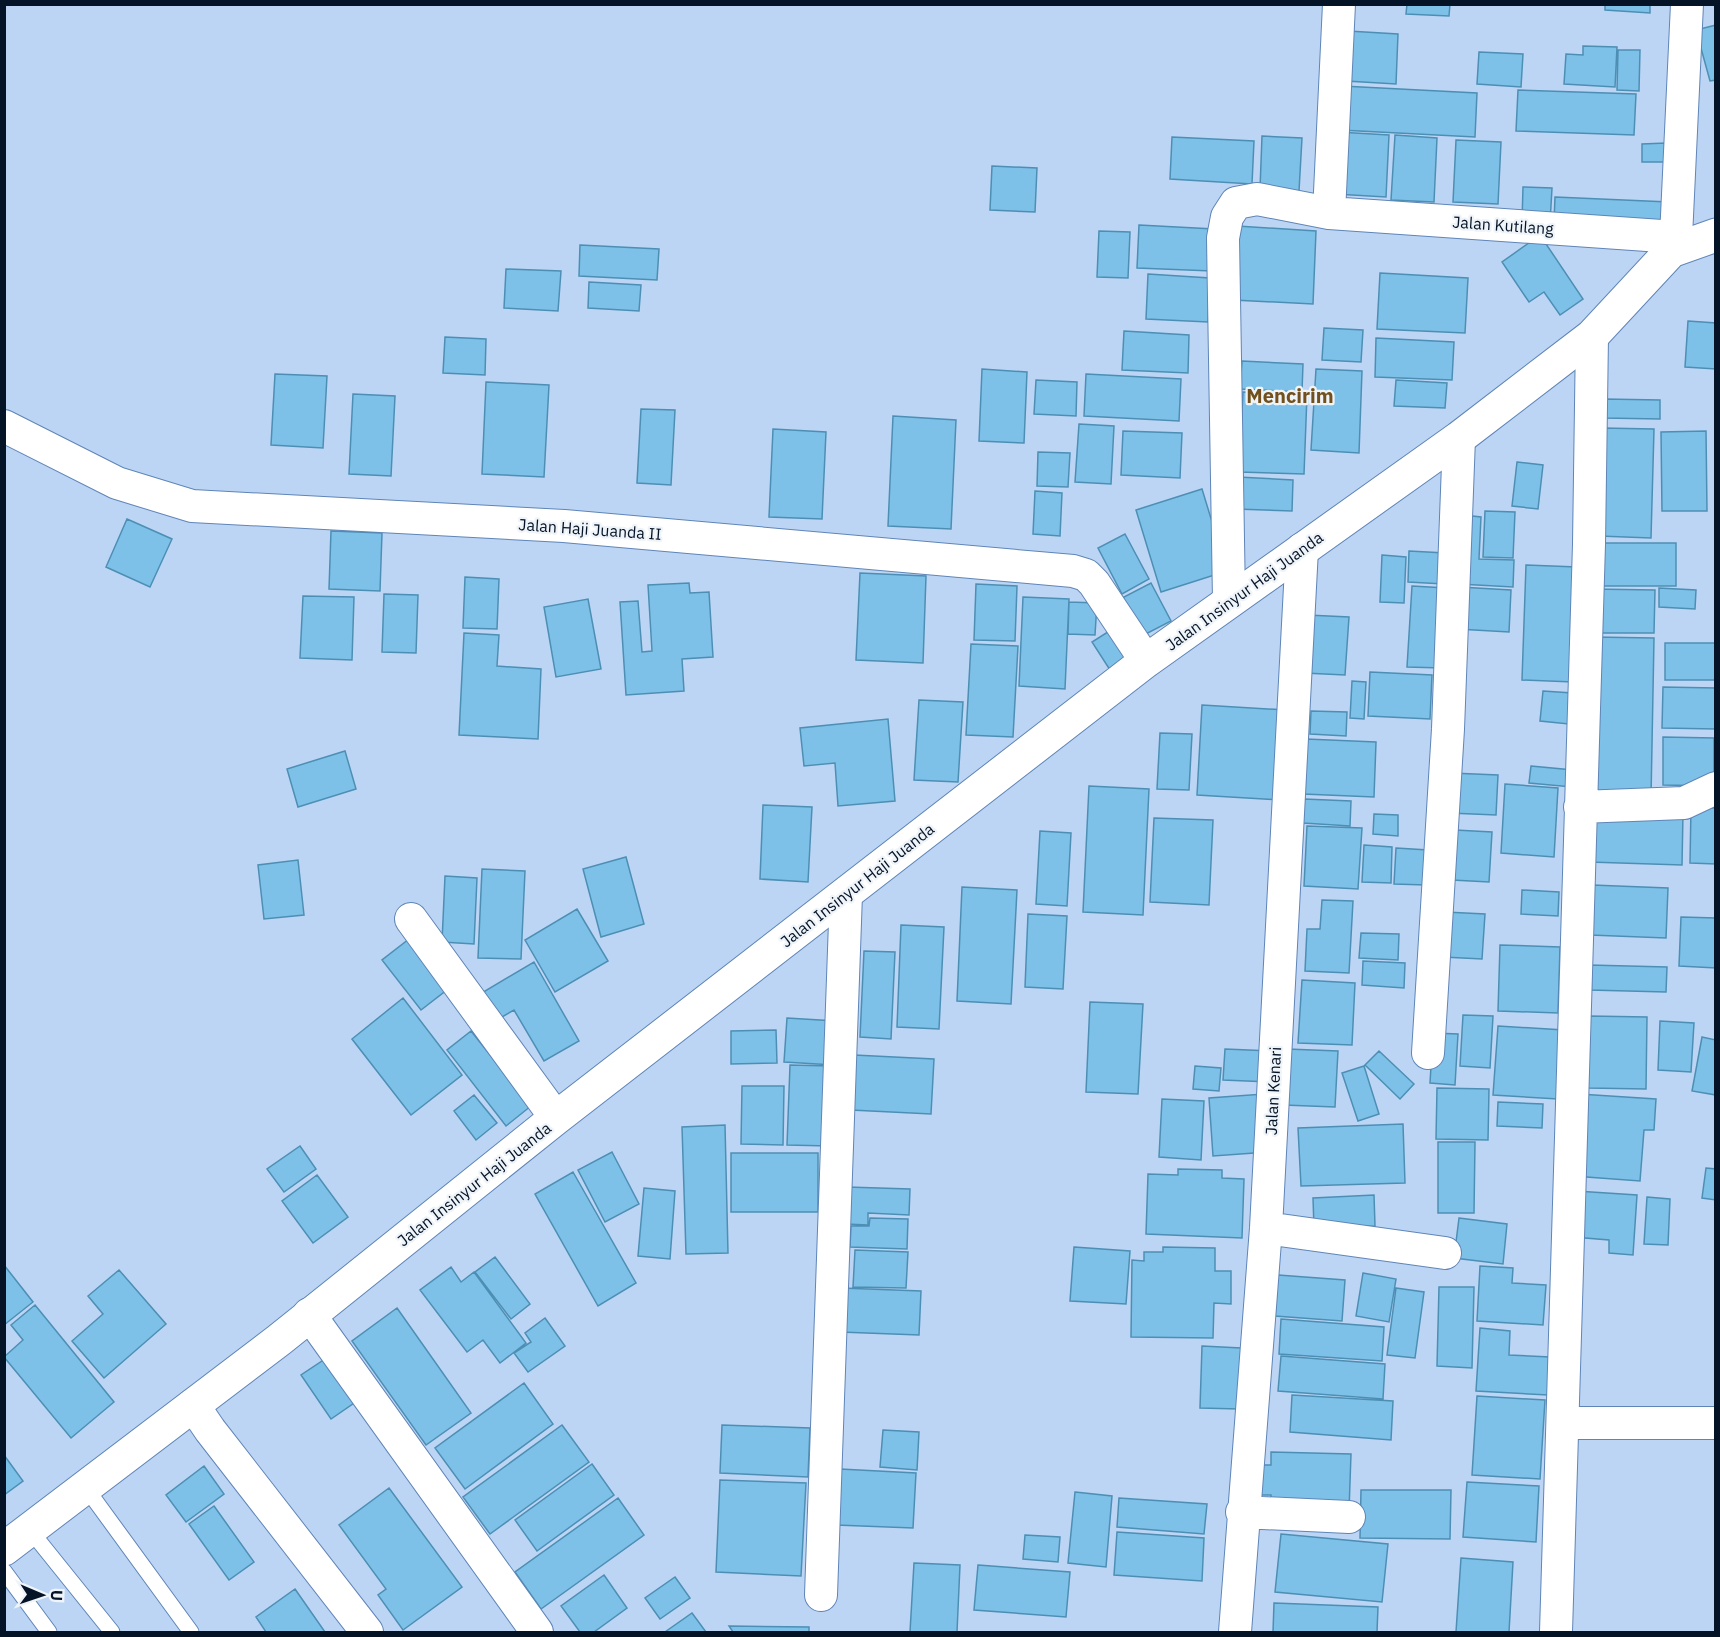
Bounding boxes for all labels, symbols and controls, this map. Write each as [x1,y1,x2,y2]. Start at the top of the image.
street label: Jalan Kutilang [1452,211,1555,239]
district label: Mencirim [1246,382,1334,409]
street label: Jalan Haji Juanda II [518,514,662,544]
street label: Jalan Insinyur Haji Juanda [1161,527,1327,655]
street label: Jalan Insinyur Haji Juanda [776,818,938,951]
street label: Jalan Kenari [1261,1046,1285,1136]
street label: Jalan Insinyur Haji Juanda [393,1117,555,1250]
north arrow [12,1565,72,1625]
text: U [47,1590,67,1601]

